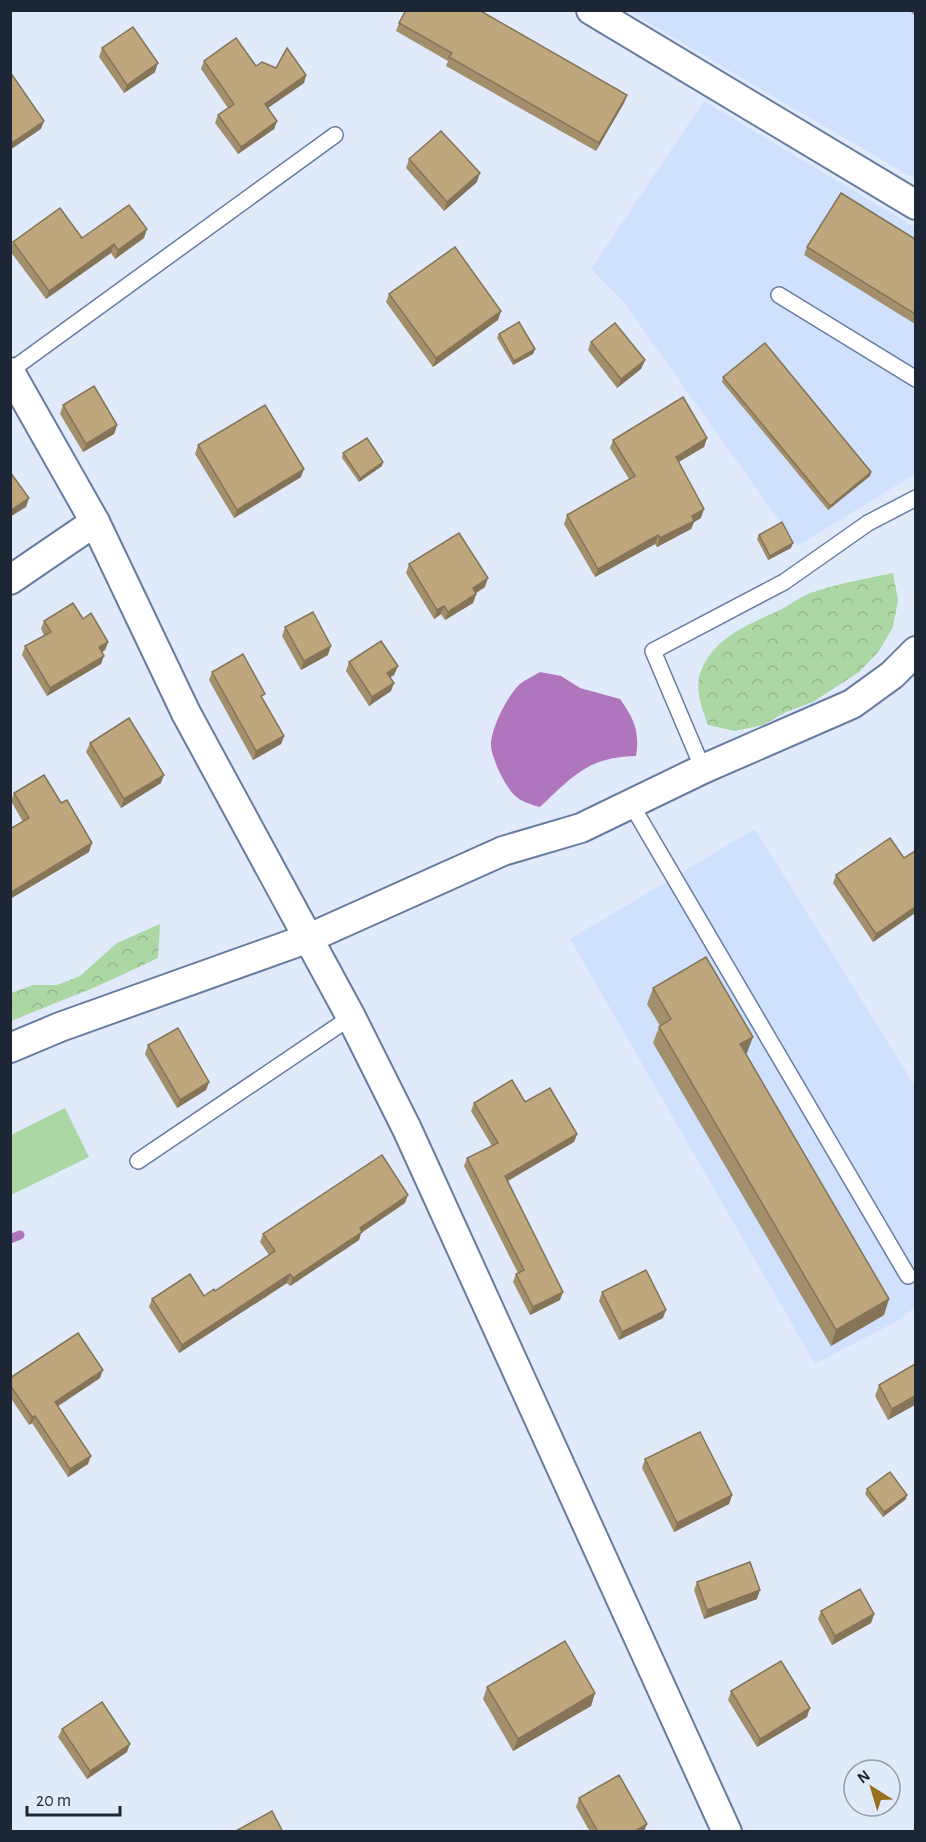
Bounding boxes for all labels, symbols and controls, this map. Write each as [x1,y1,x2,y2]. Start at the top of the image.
north arrow [842,1758,902,1818]
text: N [854,1767,873,1787]
scale bar [27,1779,120,1817]
text: 20 m [36,1792,71,1810]

